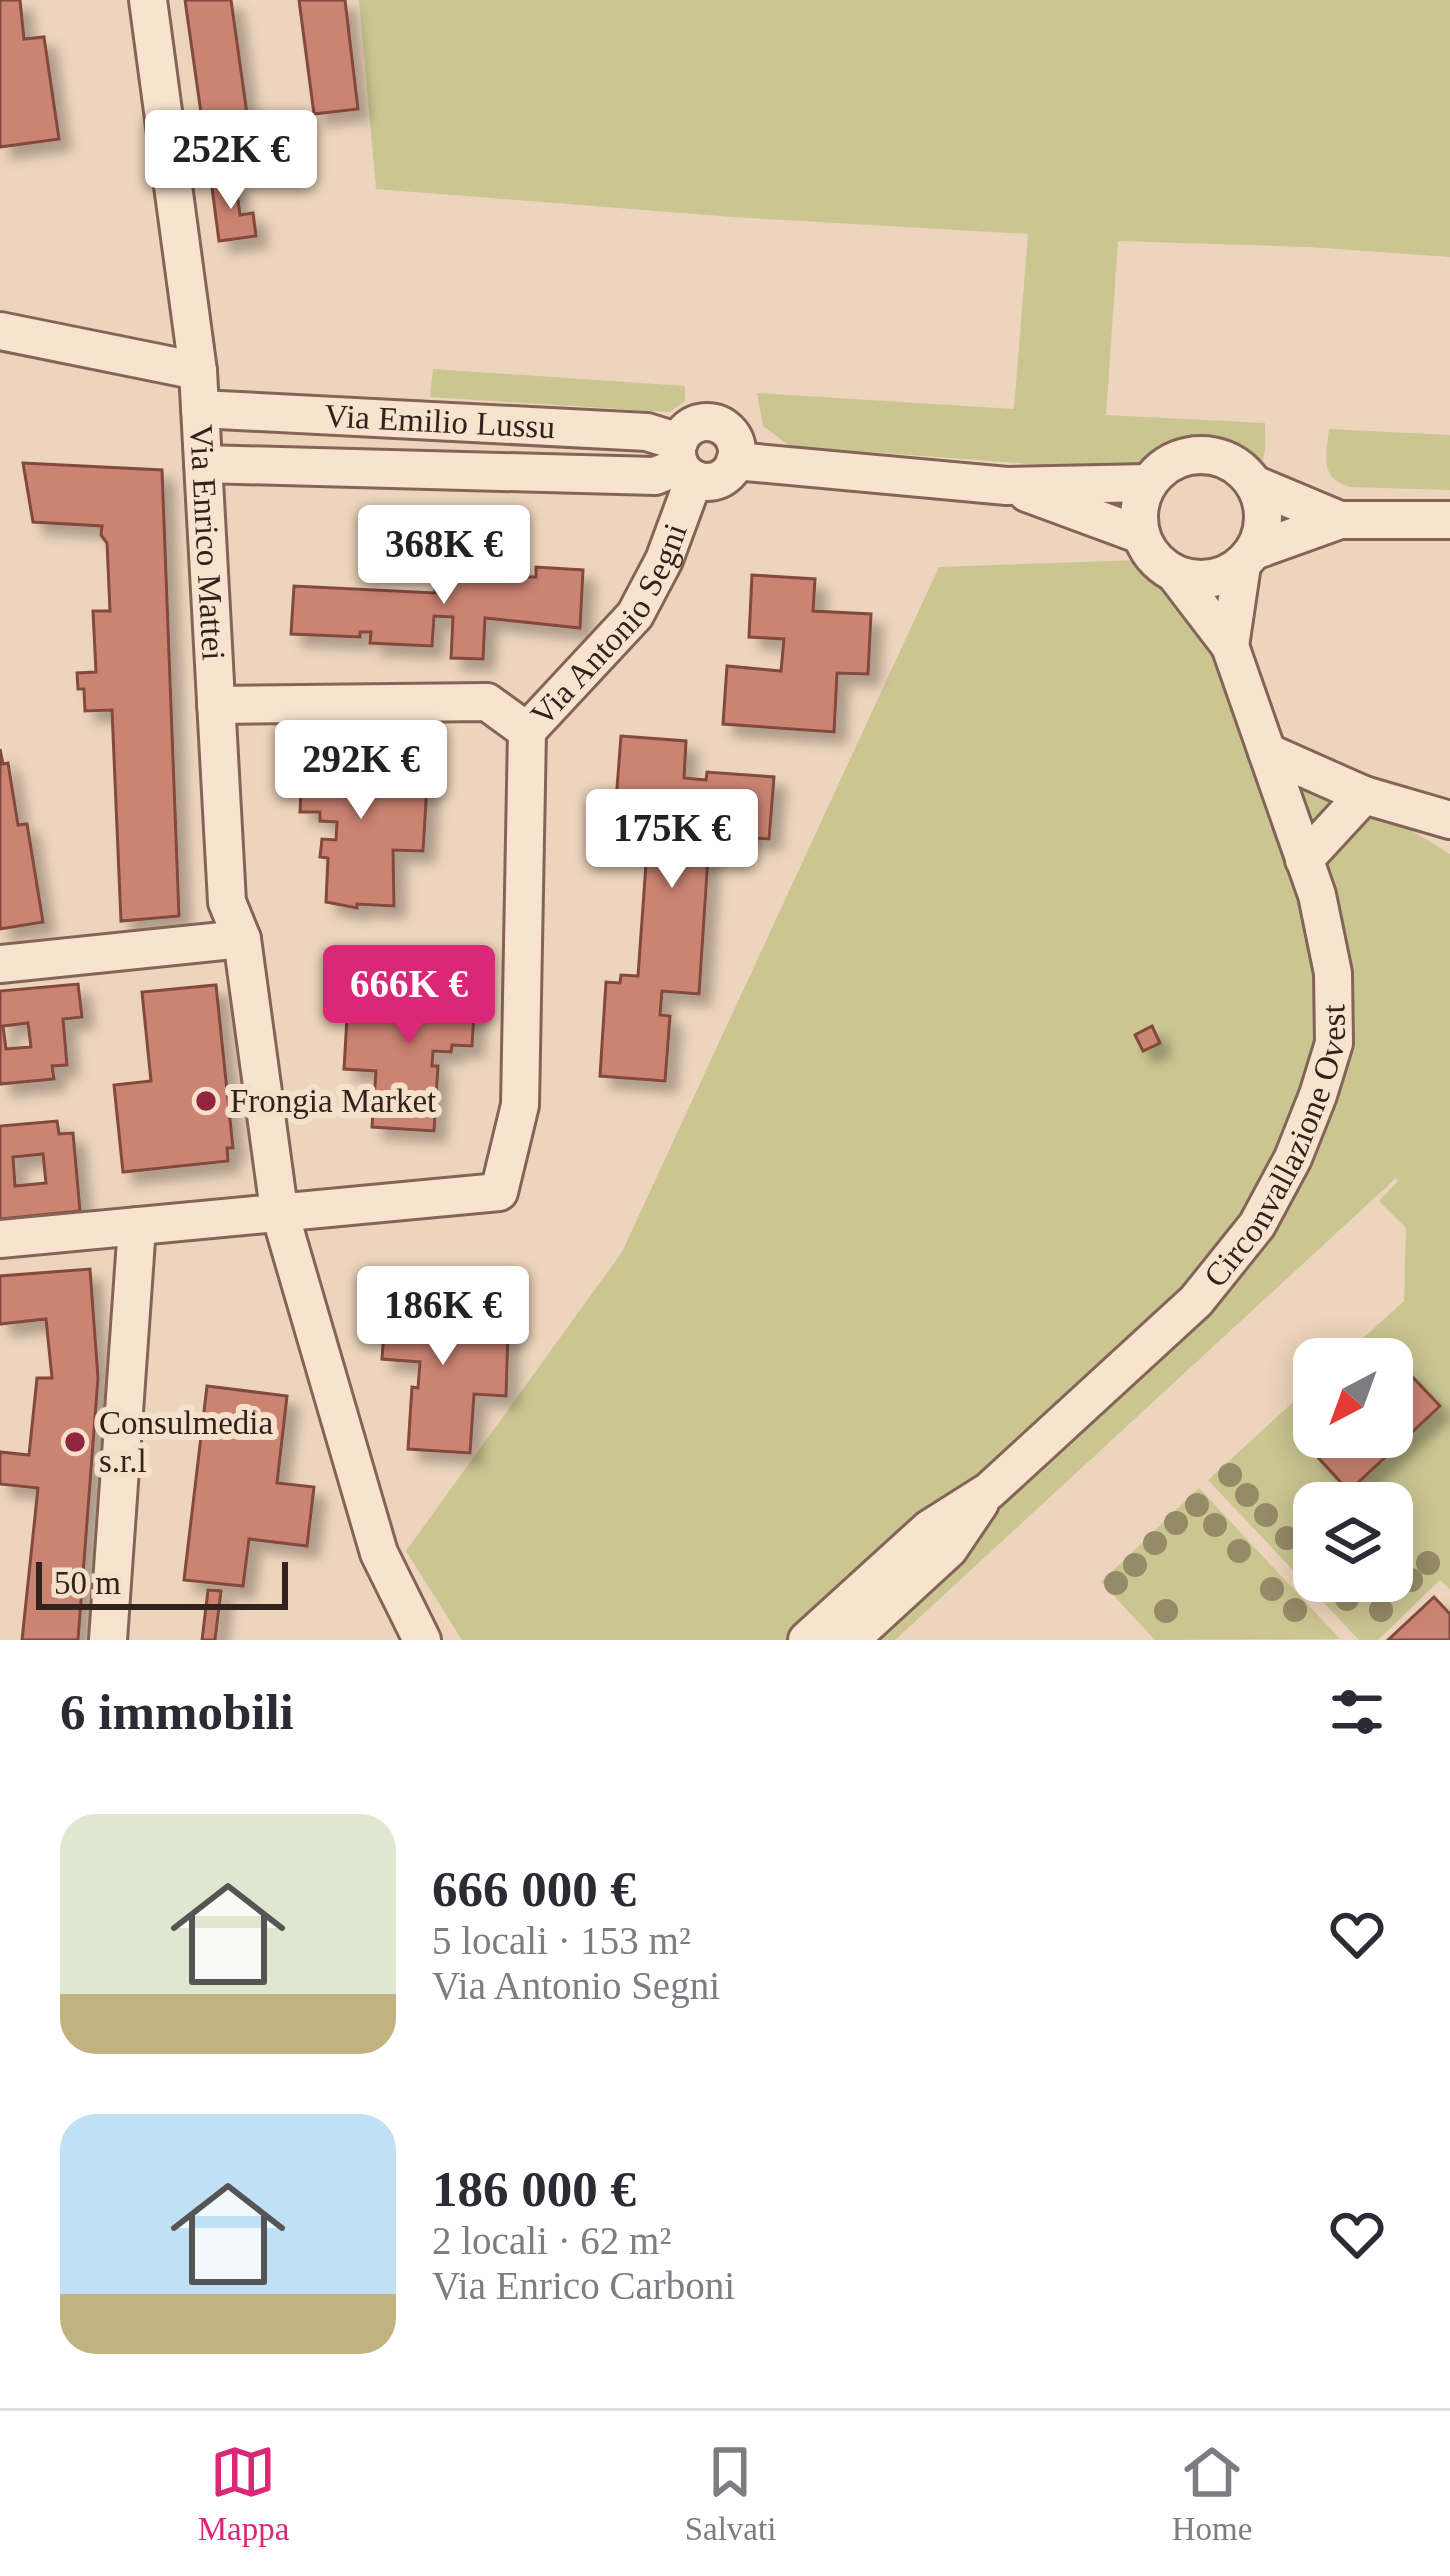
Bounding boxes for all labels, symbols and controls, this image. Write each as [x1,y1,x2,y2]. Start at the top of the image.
pin: 252K € [133,110,329,212]
text: 252K € [172,127,290,170]
street label: Via Emilio Lussu [323,397,556,445]
street label: Via Enrico Mattei [183,423,232,661]
pin: 368K € [346,505,542,607]
street label: Via Antonio Segni [524,519,694,733]
text: 368K € [385,522,503,565]
pin: 292K € [263,720,459,822]
text: 292K € [302,737,420,780]
pin: 175K € [574,789,770,891]
text: 175K € [613,806,731,849]
pin: 666K € [311,945,507,1047]
text: 666K € [350,962,468,1005]
street label: Circonvallazione Ovest [1197,1004,1352,1294]
place label: Frongia Market [230,1083,436,1119]
marker: Frongia Market [193,1088,219,1114]
pin: 186K € [345,1266,541,1368]
text: 186K € [384,1283,502,1326]
north arrow [1293,1338,1413,1458]
map controls [1293,1338,1413,1602]
place label: Consulmedia s.r.l [99,1405,274,1479]
marker: Consulmedia s.r.l [62,1429,88,1455]
button: layers [1293,1482,1413,1602]
scale bar [36,1556,288,1609]
text: 50 m [54,1565,121,1601]
icon: filters [1324,1679,1390,1745]
text: 6 immobili [60,1684,294,1740]
text: 666 000 € [432,1861,636,1917]
icon: home [156,1862,300,2006]
icon: heart [1324,1901,1390,1967]
text: 5 locali · 153 m² [432,1919,691,1962]
text: Via Antonio Segni [432,1964,720,2007]
text: 186 000 € [432,2161,636,2217]
icon: home [156,2162,300,2306]
icon: heart [1324,2201,1390,2267]
text: 2 locali · 62 m² [432,2219,671,2262]
text: Via Enrico Carboni [432,2264,735,2307]
tab: Mappa [198,2439,289,2548]
tab: Salvati [685,2439,776,2548]
tab: Home [1172,2439,1252,2548]

